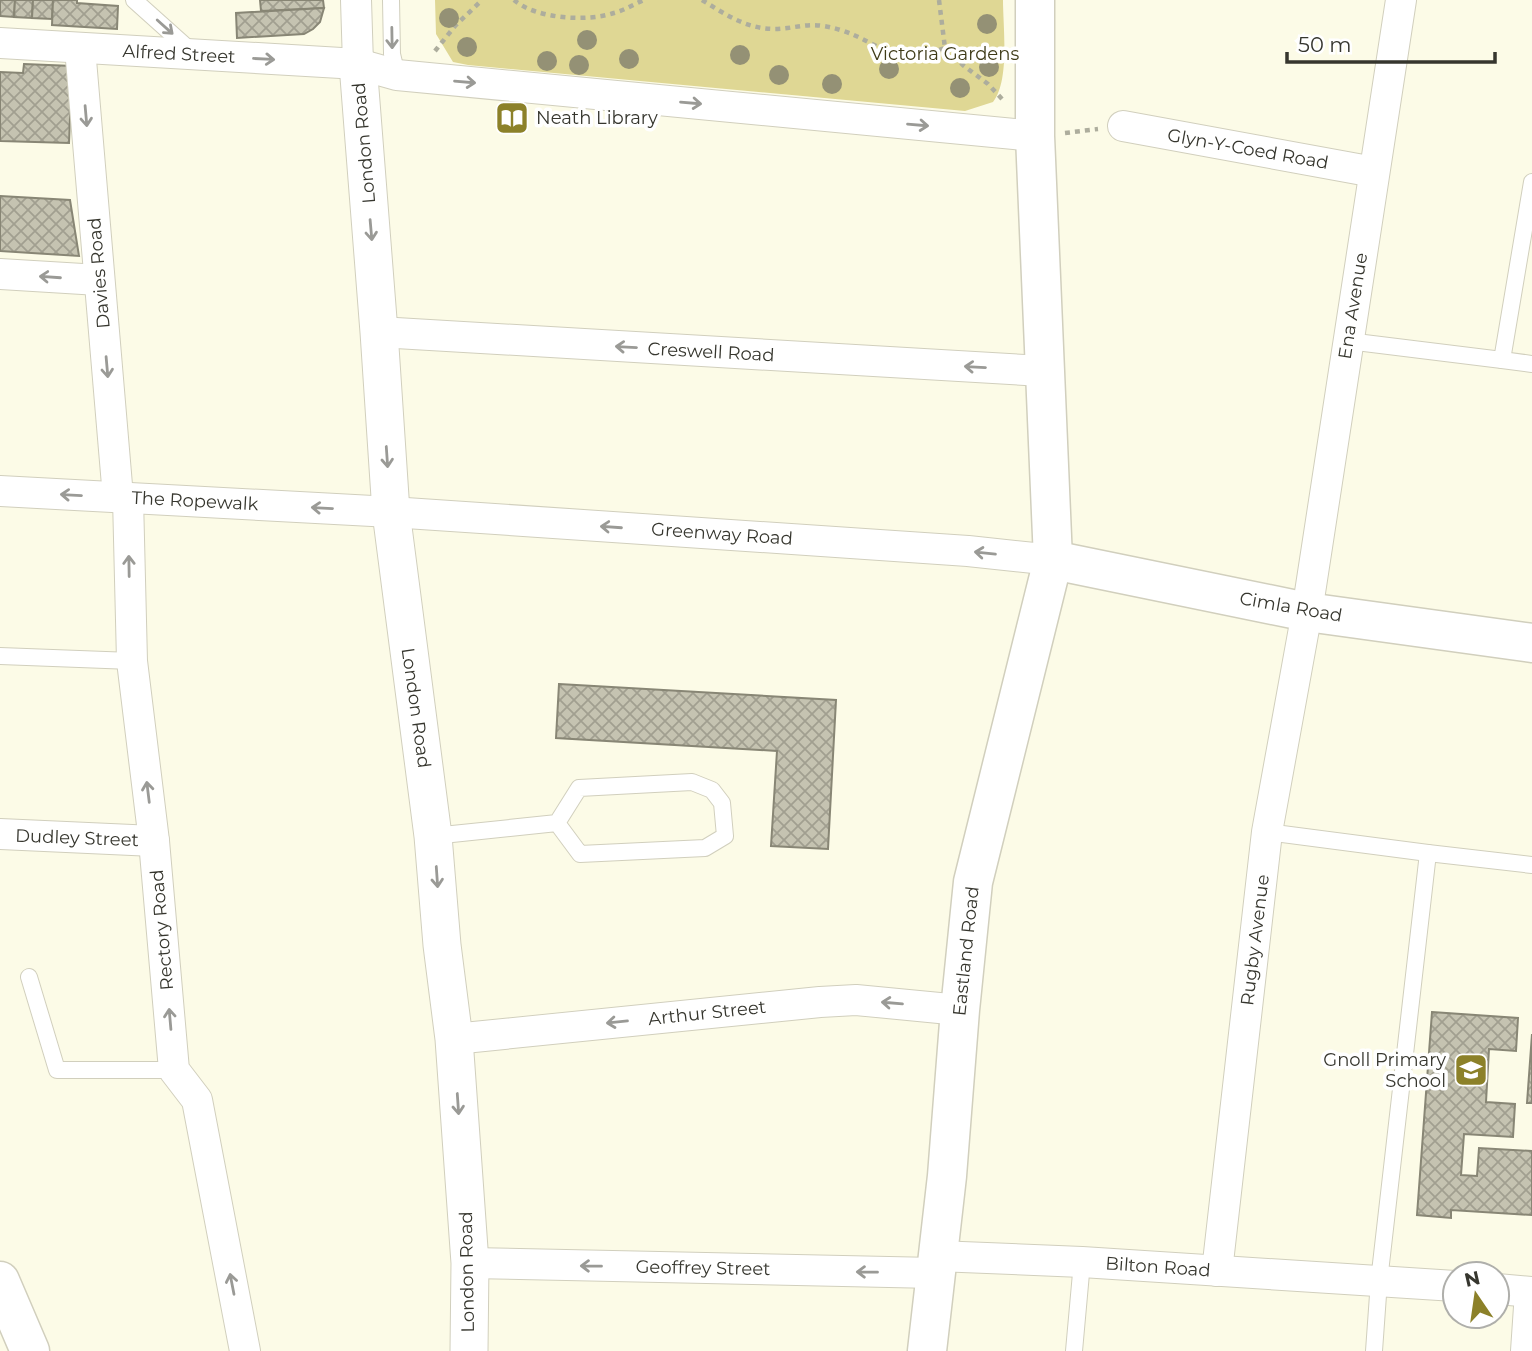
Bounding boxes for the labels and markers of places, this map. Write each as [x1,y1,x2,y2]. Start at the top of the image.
library icon: Neath Library [493,99,531,137]
place label: Neath Library [536,107,658,129]
place label: Gnoll Primary School [1323,1049,1446,1092]
school or university icon: Gnoll Primary School [1452,1051,1490,1089]

